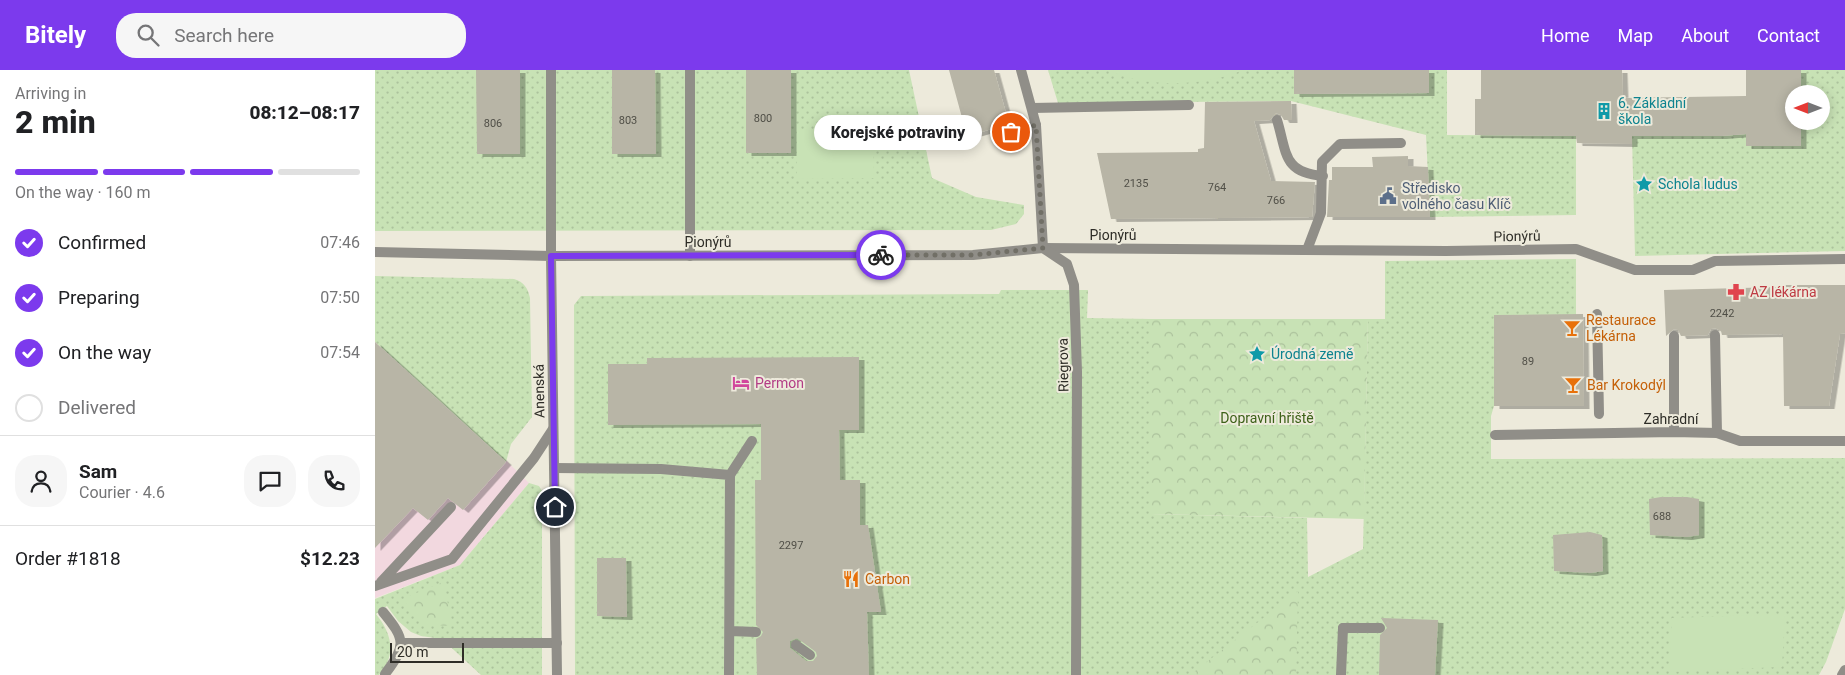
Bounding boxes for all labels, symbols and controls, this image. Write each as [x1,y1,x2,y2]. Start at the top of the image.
search box [116,13,466,58]
text: Bitely [25,21,86,49]
icon: search [134,21,162,49]
text: Search here [174,24,274,47]
text: Home [1541,25,1590,46]
text: Map [1618,25,1653,46]
text: About [1681,25,1729,46]
text: Contact [1757,25,1820,46]
text: Arriving in [15,84,86,103]
north arrow [1785,85,1830,130]
map controls [1785,85,1830,130]
place label: 6. Základní škola [1618,95,1687,127]
text: 08:12–08:17 [249,101,360,124]
building icon: 6. Základní škola [1594,101,1614,121]
text: 2 min [15,103,96,141]
pin [990,111,1032,153]
house number: 800 [754,112,772,125]
house number: 803 [619,114,637,127]
callout: Korejské potraviny [813,114,981,150]
house number: 806 [484,117,502,130]
icon: bag [997,118,1025,146]
text: Korejské potraviny [831,123,965,142]
place icon: Schola ludus [1634,174,1654,194]
place label: Schola ludus [1658,176,1738,192]
house number: 2135 [1124,177,1148,190]
place label: Středisko volného času Klíč [1402,180,1511,212]
house number: 764 [1208,181,1226,194]
text: On the way · 160 m [15,183,151,202]
public building icon: Středisko volného času Klíč [1378,186,1398,206]
house number: 766 [1267,194,1285,207]
street label: Pionýrů [1089,227,1137,243]
street label: Pionýrů [1493,228,1541,244]
icon: check [15,229,43,257]
courier [856,230,906,280]
text: Confirmed [58,231,146,254]
text: 07:46 [320,233,360,252]
street label: Pionýrů [684,234,732,250]
icon: bike [867,241,895,269]
pharmacy icon: AZ lékárna [1726,282,1746,302]
icon: check [15,284,43,312]
place label: AZ lékárna [1750,284,1817,300]
text: Preparing [58,286,140,309]
text: 07:50 [320,288,360,307]
house number: 2242 [1710,307,1734,320]
place label: Restaurace Lékárna [1586,312,1656,344]
bar icon: Restaurace Lékárna [1562,318,1582,338]
street label: Riegrova [1055,338,1071,392]
icon: check [15,339,43,367]
text: On the way [58,341,151,364]
text: 07:54 [320,343,360,362]
place icon: Úrodná země [1247,344,1267,364]
place label: Úrodná země [1271,345,1353,362]
house number: 89 [1522,355,1534,368]
street label: Anenská [531,364,547,418]
hotel icon: Permon [731,373,751,393]
place label: Permon [755,375,804,391]
bar icon: Bar Krokodýl [1563,375,1583,395]
place label: Bar Krokodýl [1587,377,1666,393]
text: Delivered [58,396,136,419]
park label: Dopravní hřiště [1220,410,1314,426]
street label: Zahradní [1644,411,1699,427]
button: person [15,455,67,507]
button: chat [244,455,296,507]
button: phone [308,455,360,507]
text: Sam [79,460,117,483]
text: Courier · 4.6 [79,483,165,502]
pin [534,486,576,528]
icon: home [541,493,569,521]
house number: 688 [1653,510,1671,523]
house number: 2297 [779,539,803,552]
text: Order #1818 [15,547,121,570]
text: $12.23 [300,547,360,570]
restaurant icon: Carbon [841,569,861,589]
place label: Carbon [865,571,910,587]
scale bar [390,640,464,663]
text: 20 m [397,644,429,660]

